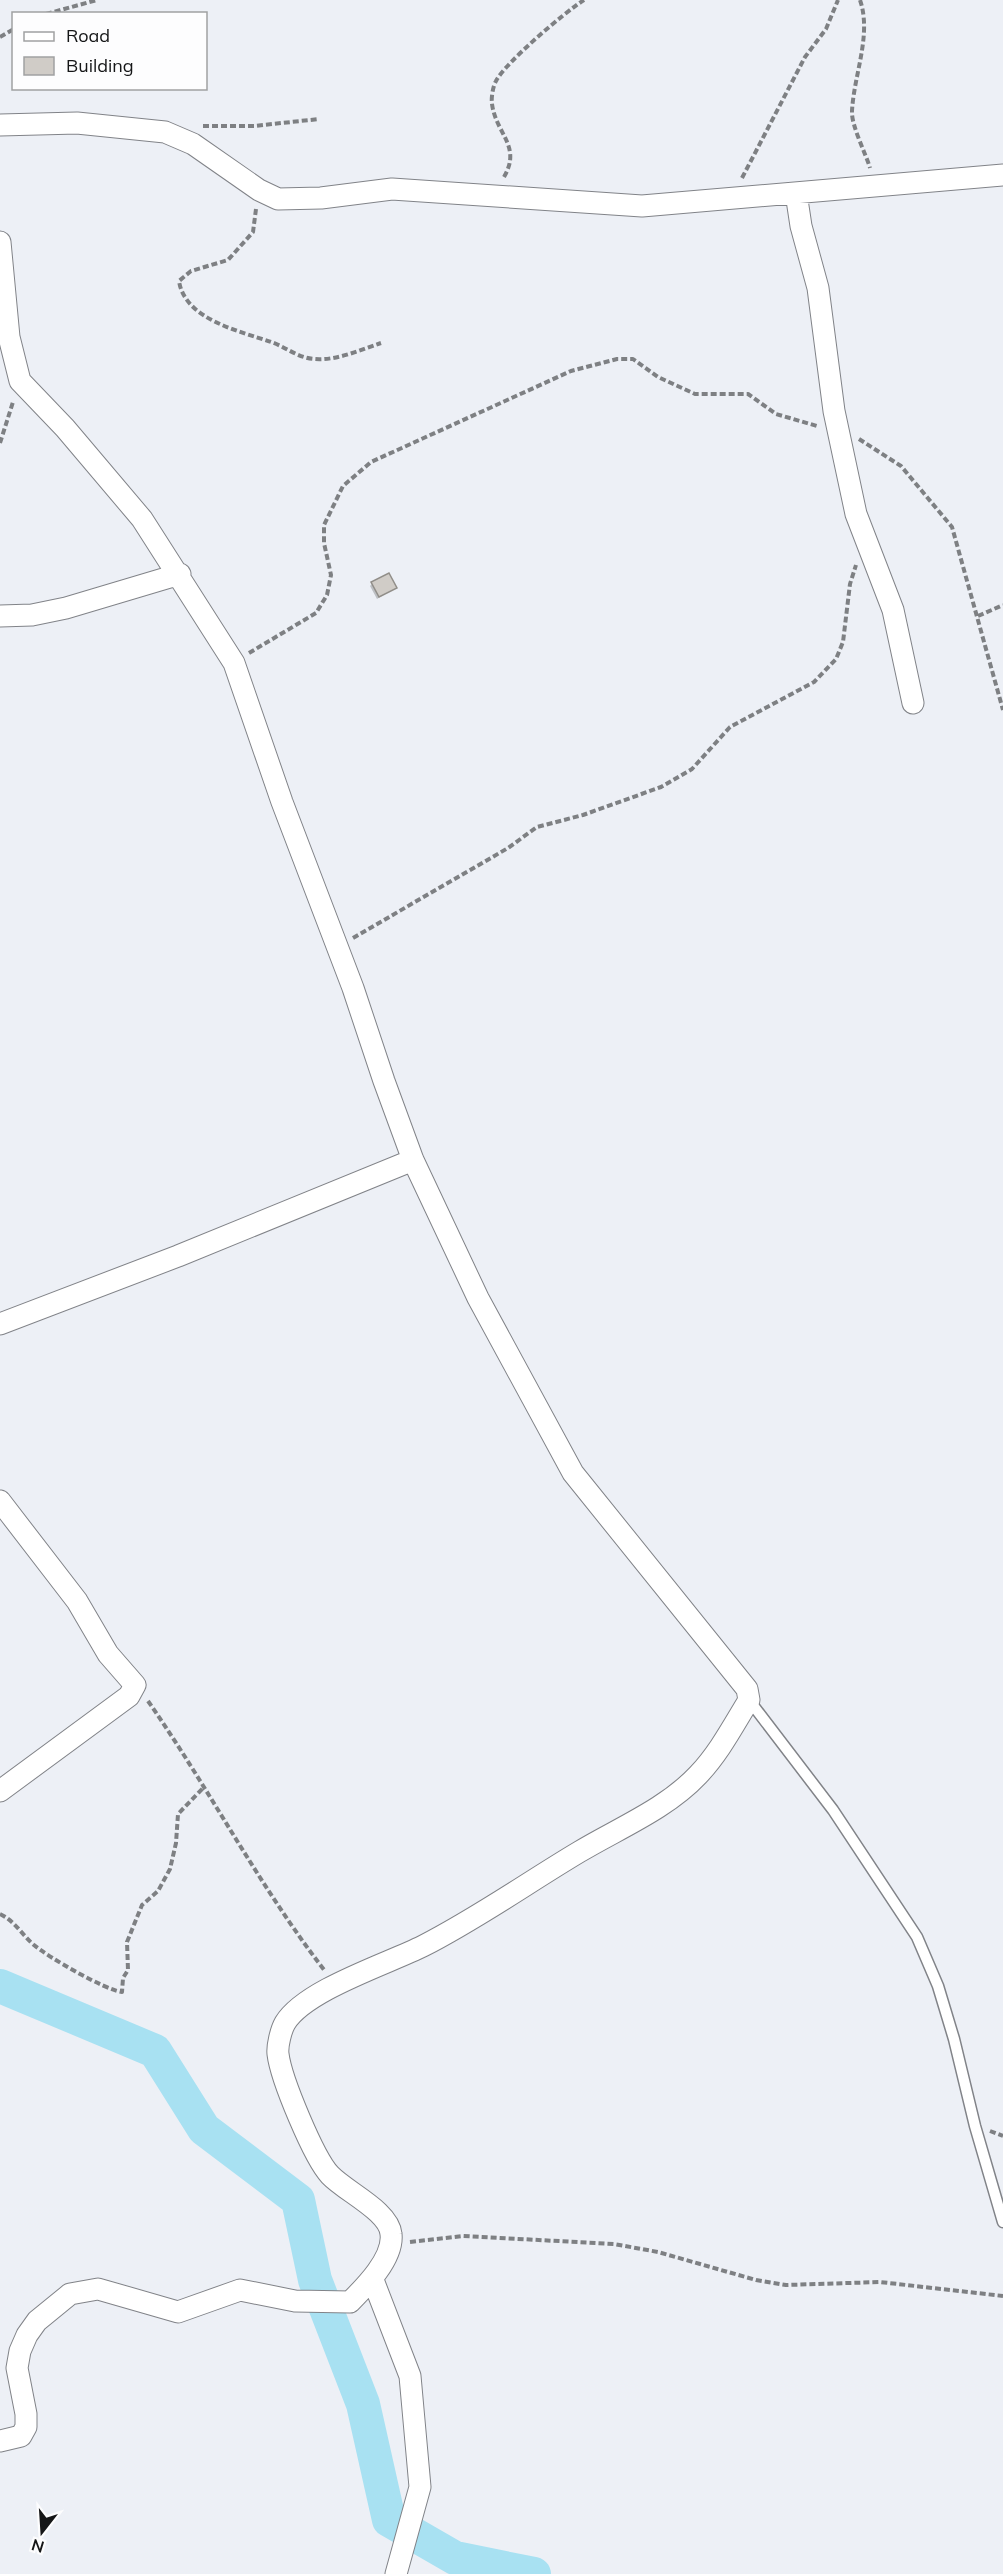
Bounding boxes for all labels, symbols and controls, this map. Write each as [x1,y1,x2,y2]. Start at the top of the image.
legend [12,12,207,90]
text: Road [66,24,110,47]
text: Building [66,54,134,77]
north arrow [12,2502,72,2562]
text: N [29,2535,46,2558]

